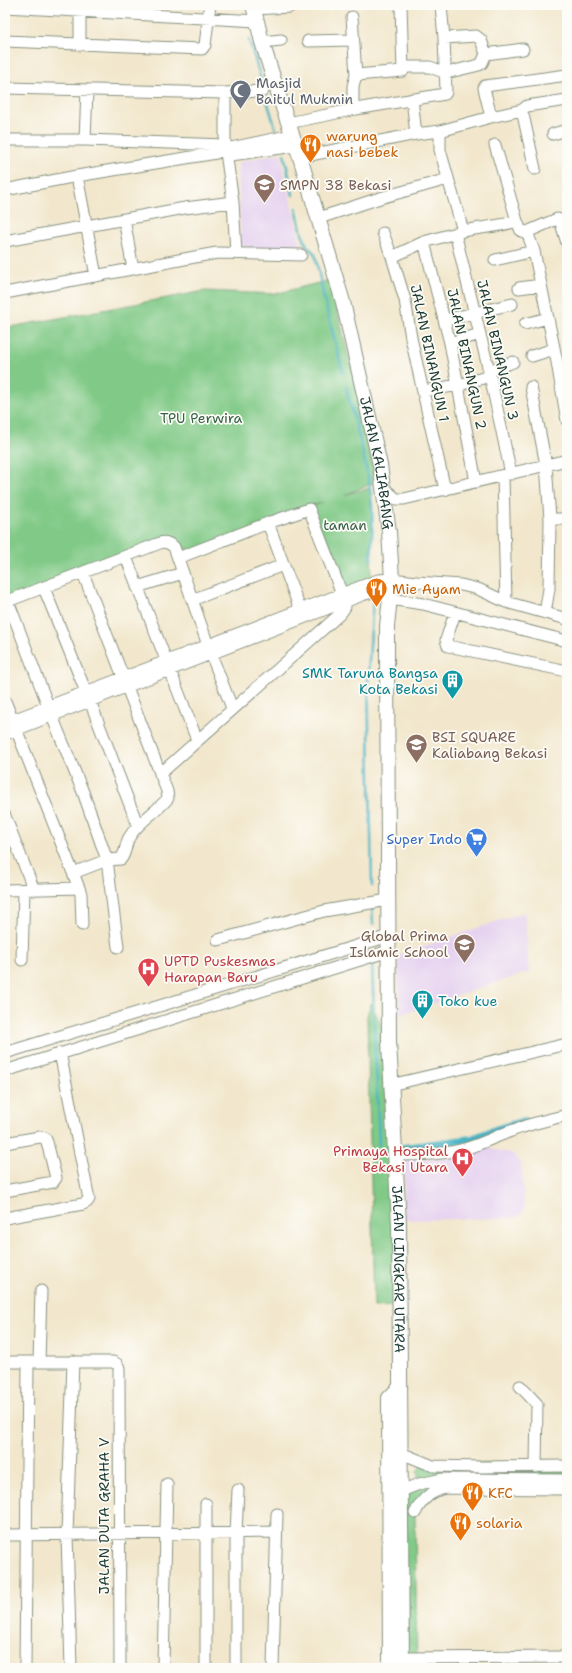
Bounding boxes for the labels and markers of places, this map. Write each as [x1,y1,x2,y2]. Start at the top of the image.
place label: Masjid Baitul Mukmin [256,74,353,108]
mosque icon: Masjid Baitul Mukmin [227,78,253,111]
place label: warung nasi bebek [326,127,399,161]
restaurant icon: warung nasi bebek [297,131,323,164]
school or university icon: SMPN 38 Bekasi [252,172,278,205]
place label: SMPN 38 Bekasi [280,176,391,194]
restaurant icon: Mie Ayam [364,576,390,609]
place label: Mie Ayam [392,580,461,598]
place label: SMK Taruna Bangsa Kota Bekasi [302,664,438,698]
building icon: SMK Taruna Bangsa Kota Bekasi [440,668,466,701]
place label: BSI SQUARE Kaliabang Bekasi [432,728,547,762]
school or university icon: BSI SQUARE Kaliabang Bekasi [404,732,430,765]
supermarket icon: Super Indo [464,826,490,859]
place label: Super Indo [386,830,462,848]
place label: Global Prima Islamic School [349,927,449,961]
school or university icon: Global Prima Islamic School [451,931,477,964]
place label: UPTD Puskesmas Harapan Baru [164,952,276,986]
hospital icon: UPTD Puskesmas Harapan Baru [136,956,162,989]
building icon: Toko kue [410,988,436,1021]
place label: Toko kue [438,992,498,1010]
place label: Primaya Hospital Bekasi Utara [333,1142,449,1176]
hospital icon: Primaya Hospital Bekasi Utara [450,1146,476,1179]
restaurant icon: KFC [460,1480,486,1513]
place label: KFC [488,1484,513,1502]
restaurant icon: solaria [448,1510,474,1543]
place label: solaria [476,1514,523,1532]

